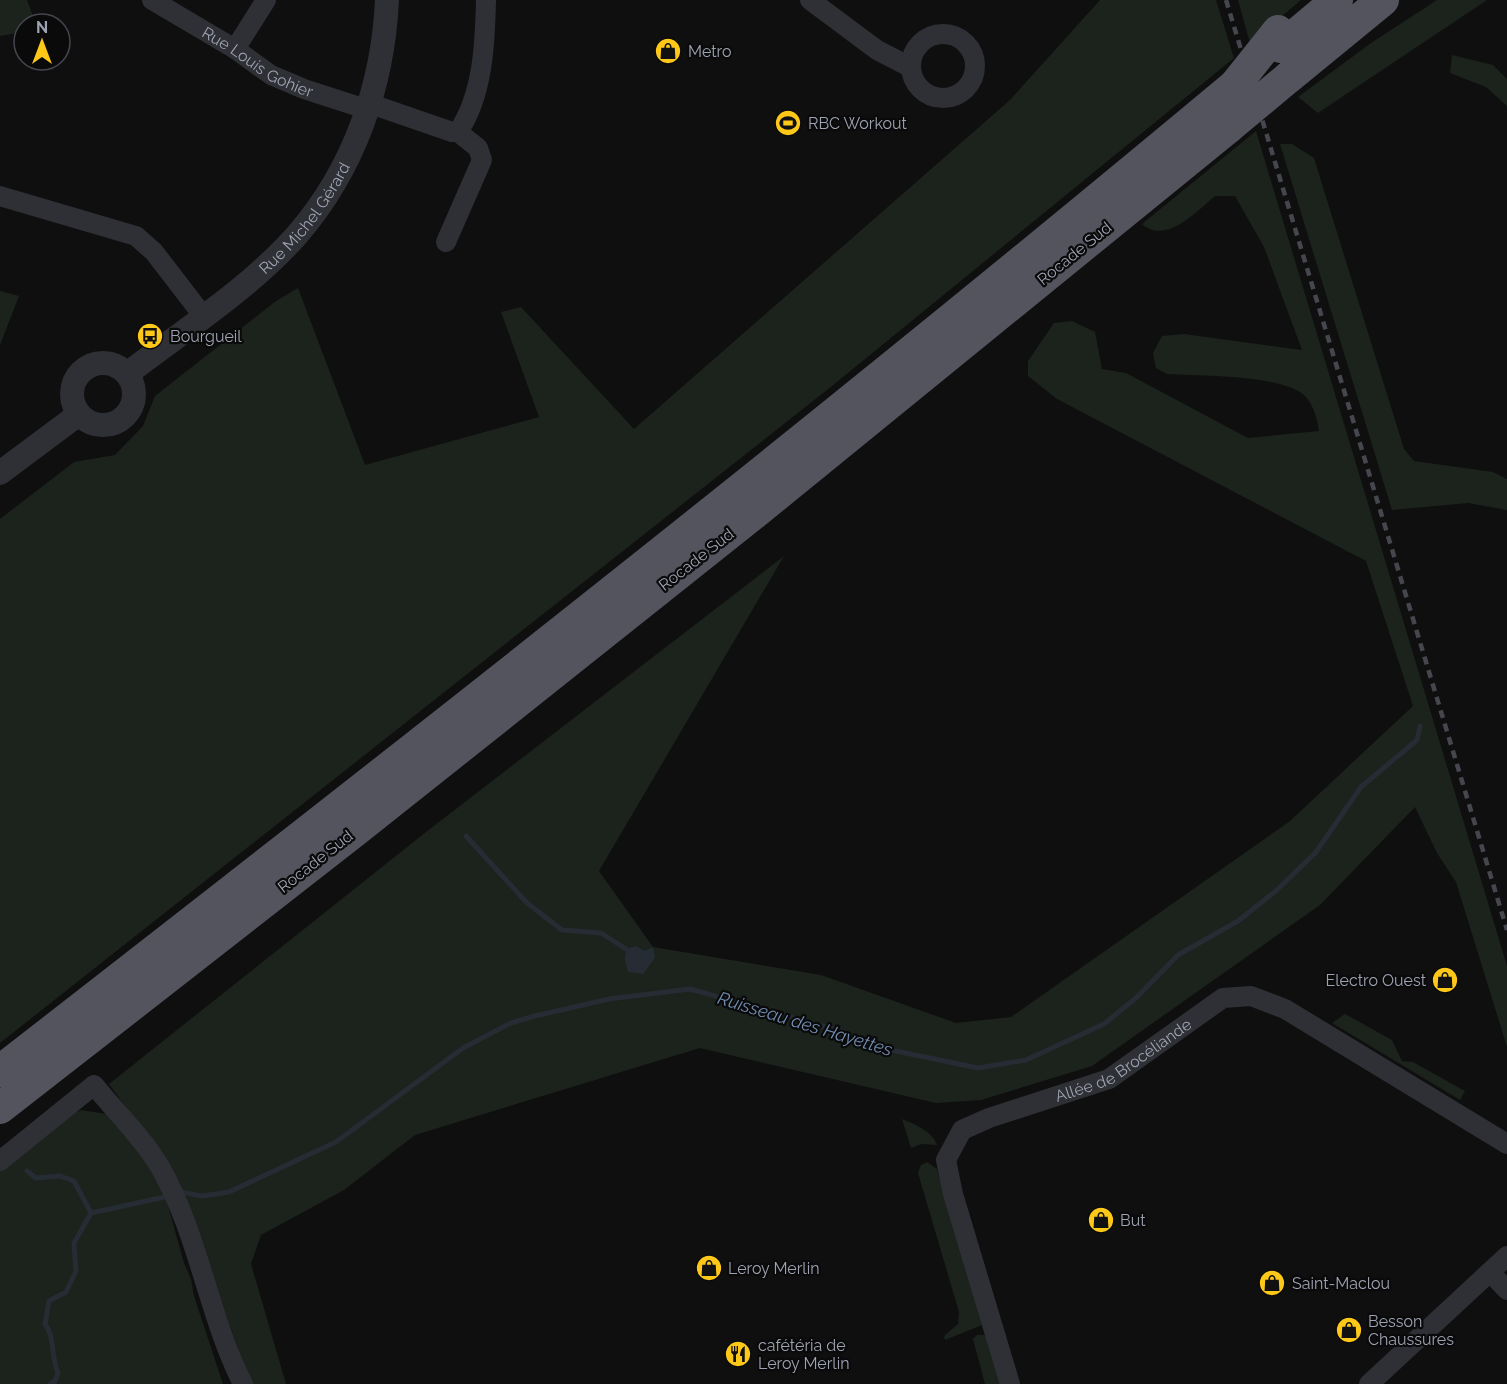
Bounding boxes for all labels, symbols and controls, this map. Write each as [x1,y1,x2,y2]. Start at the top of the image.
north arrow [12,12,72,72]
text: N [36,18,48,37]
street label: Rue Louis Gohier [199,23,316,101]
shop icon: Metro [653,36,683,66]
place label: Metro [688,42,731,61]
sports icon: RBC Workout [773,108,803,138]
place label: RBC Workout [808,114,907,133]
street label: Rue Michel Gérard [255,159,354,278]
street label: Rocade Sud [1033,218,1115,289]
bus stop icon: Bourgueil [135,321,165,351]
place label: Bourgueil [170,327,242,346]
street label: Rocade Sud [655,524,738,595]
street label: Rocade Sud [274,826,357,897]
shop icon: Electro Ouest [1430,965,1460,995]
place label: Electro Ouest [1325,971,1427,990]
water label: Ruisseau des Hayettes [715,987,896,1060]
street label: Allée de Brocéliande [1053,1015,1195,1106]
shop icon: But [1086,1205,1116,1235]
place label: But [1120,1211,1146,1230]
shop icon: Leroy Merlin [694,1253,724,1283]
place label: Leroy Merlin [728,1259,820,1278]
shop icon: Saint-Maclou [1257,1268,1287,1298]
place label: Saint-Maclou [1292,1274,1390,1293]
place label: Besson Chaussures [1368,1312,1454,1349]
shop icon: Besson Chaussures [1334,1315,1364,1345]
place label: cafétéria de Leroy Merlin [758,1336,850,1373]
restaurant icon: cafétéria de Leroy Merlin [723,1339,753,1369]

